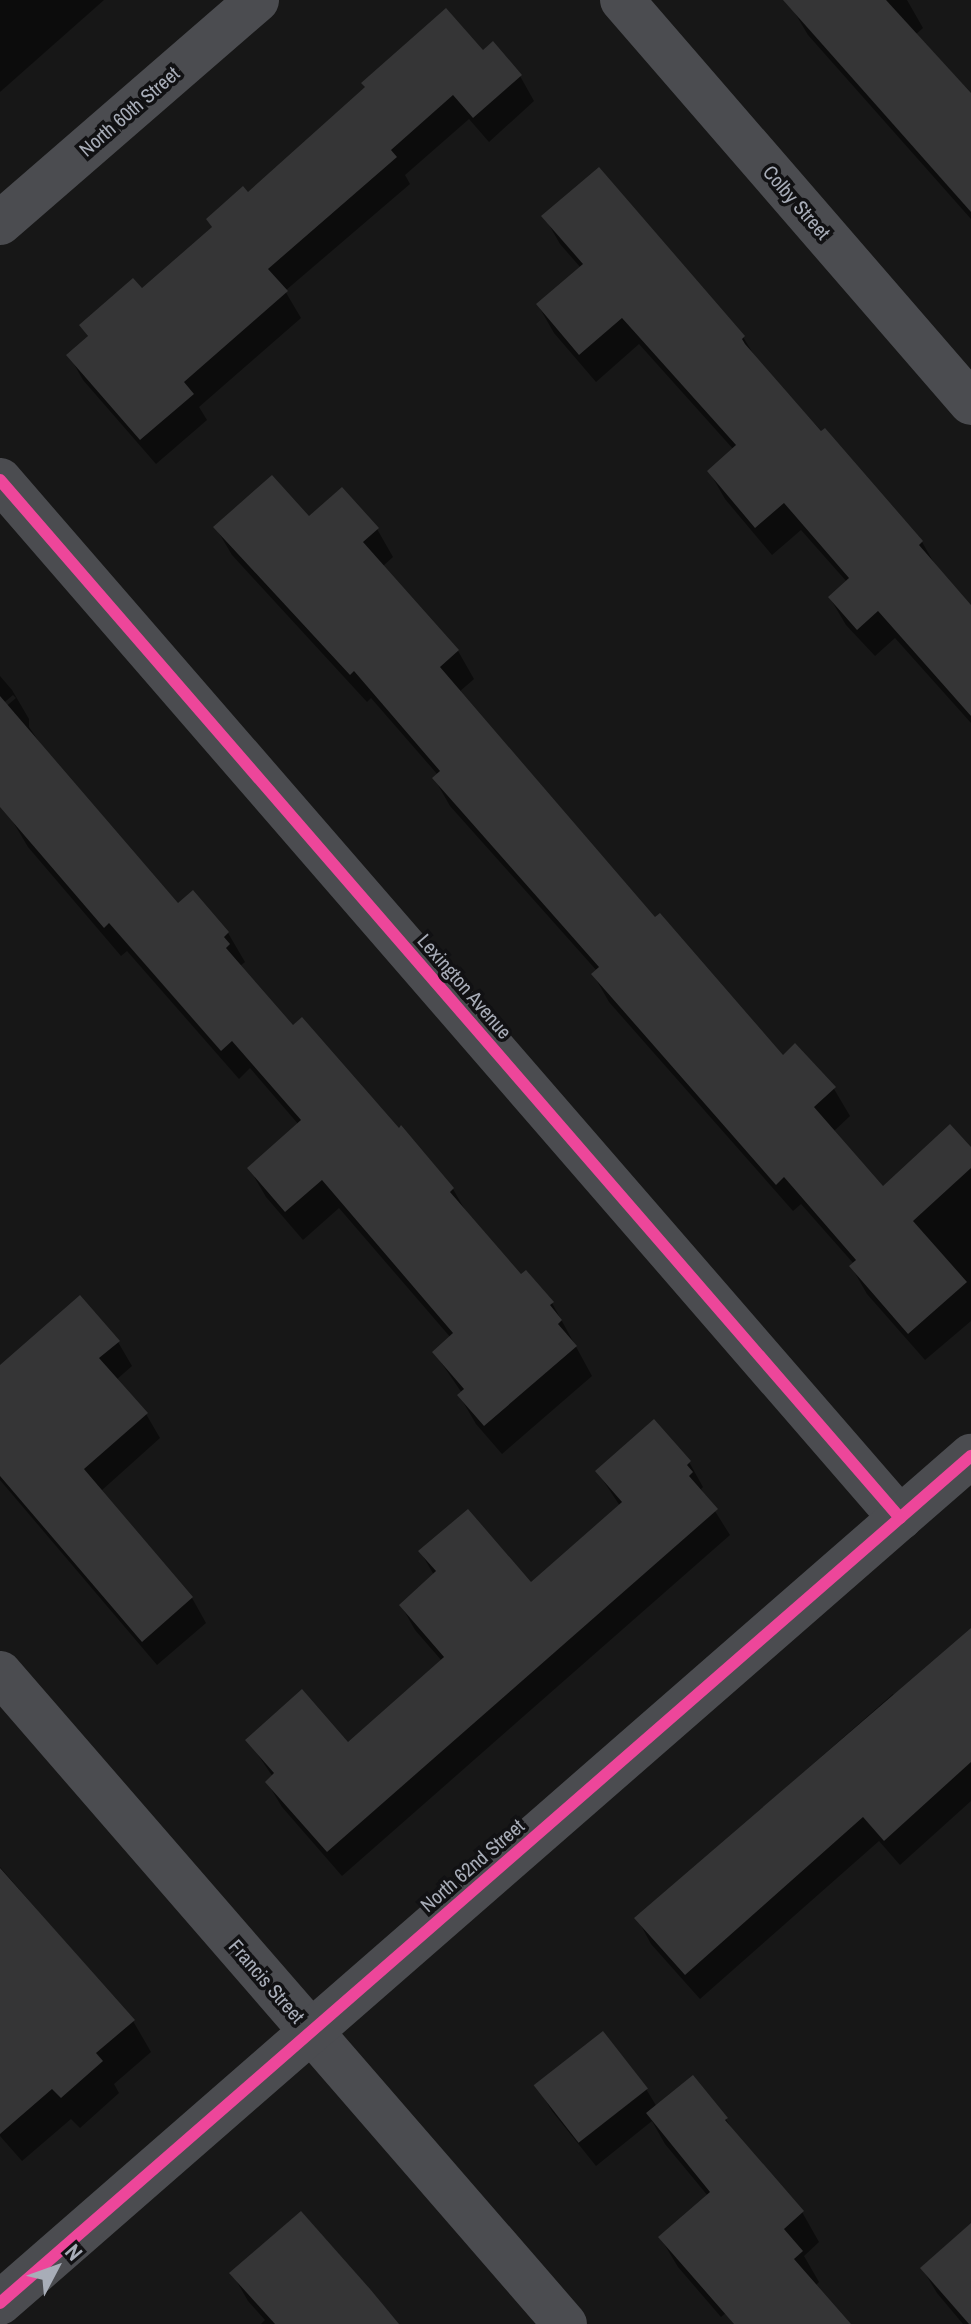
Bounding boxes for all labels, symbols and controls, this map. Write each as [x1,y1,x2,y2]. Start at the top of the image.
street label: North 60th Street [74,61,184,161]
street label: Colby Street [758,160,836,244]
street label: Lexington Avenue [413,928,517,1044]
street label: North 62nd Street [415,1813,529,1917]
street label: Francis Street [224,1934,310,2028]
north arrow [16,2228,96,2308]
text: N [59,2237,90,2267]

